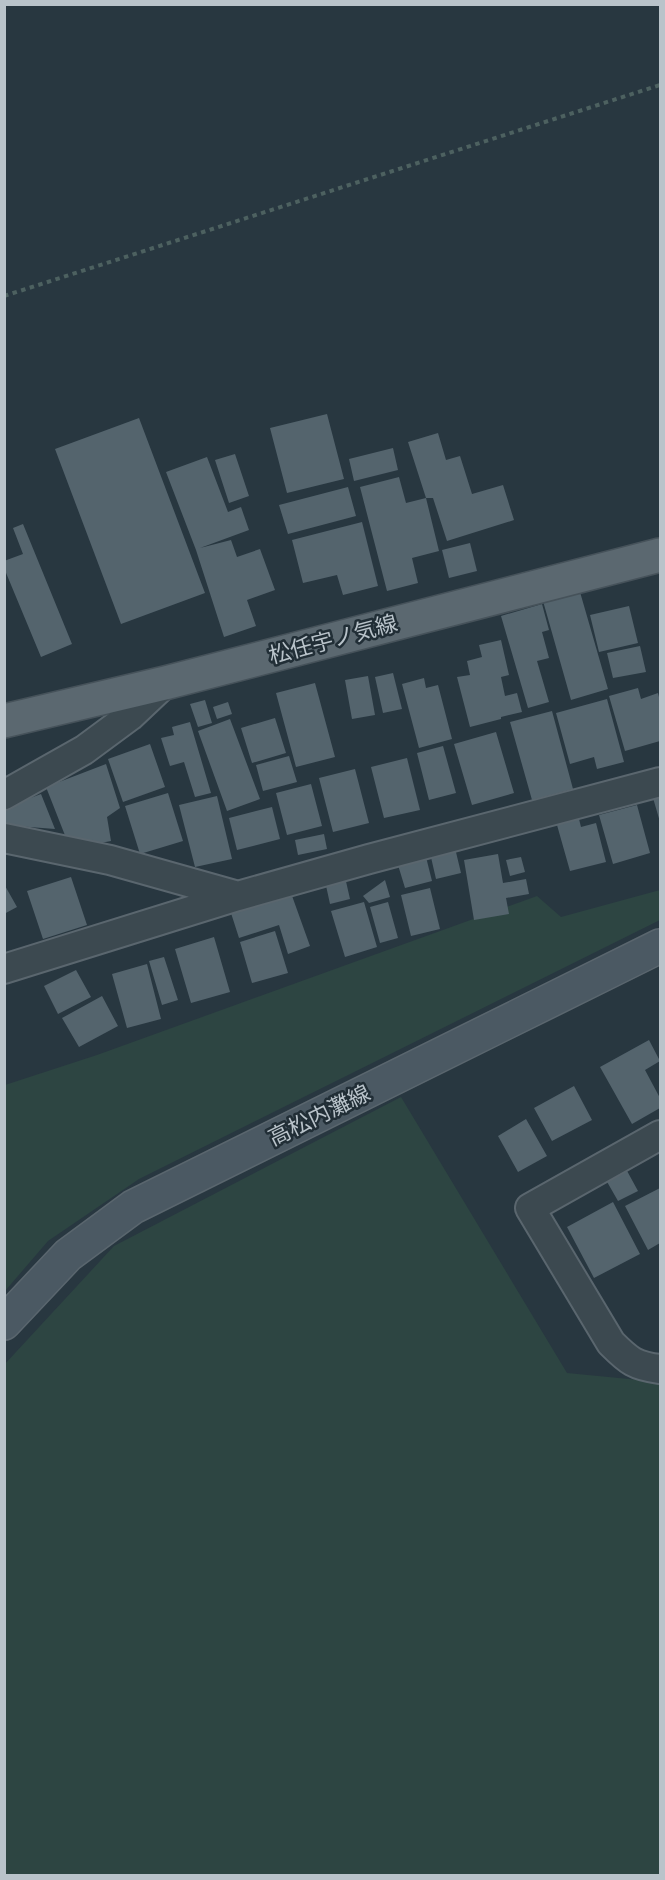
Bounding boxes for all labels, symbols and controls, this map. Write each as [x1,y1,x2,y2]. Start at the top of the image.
street label: 松任宇ノ気線 [265,605,401,673]
street label: 高松内灘線 [262,1076,376,1154]

